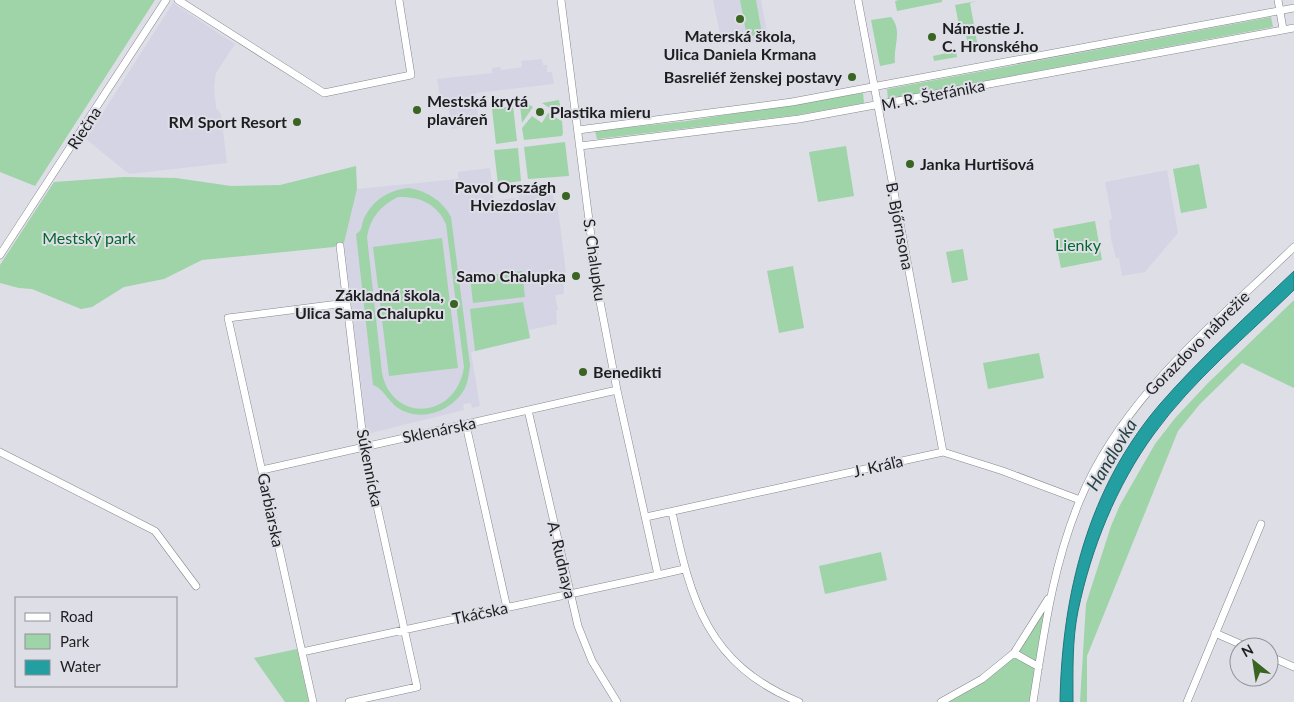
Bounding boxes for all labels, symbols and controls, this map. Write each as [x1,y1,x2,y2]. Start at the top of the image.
marker: Materská škola, Ulica Daniela Krmana [734,13,746,25]
place label: Námestie J. C. Hronského [942,18,1038,55]
place label: Materská škola, Ulica Daniela Krmana [664,26,816,63]
marker: Námestie J. C. Hronského [926,31,938,43]
place label: Basreliéf ženskej postavy [664,67,843,86]
marker: Basreliéf ženskej postavy [846,71,858,83]
street label: M. R. Štefánika [879,75,986,114]
place label: Mestská krytá plaváreň [427,91,528,128]
place label: Plastika mieru [550,102,651,121]
street label: Riečna [63,103,104,152]
marker: Mestská krytá plaváreň [411,104,423,116]
marker: Plastika mieru [534,106,546,118]
place label: RM Sport Resort [169,112,287,131]
marker: RM Sport Resort [291,116,303,128]
place label: Janka Hurtišová [920,154,1034,173]
marker: Janka Hurtišová [904,158,916,170]
place label: Pavol Országh Hviezdoslav [454,177,557,214]
street label: B. Bjőrnsona [883,180,918,271]
marker: Pavol Országh Hviezdoslav [560,190,572,202]
street label: S. Chalupku [580,218,611,302]
park label: Mestský park [42,228,137,247]
park label: Lienky [1055,235,1102,254]
place label: Samo Chalupka [456,266,566,285]
marker: Samo Chalupka [570,270,582,282]
place label: Základná škola, Ulica Sama Chalupku [295,285,444,322]
street label: Gorazdovo nábrežie [1141,287,1253,399]
marker: Základná škola, Ulica Sama Chalupku [448,298,460,310]
place label: Benedikti [593,362,662,381]
marker: Benedikti [577,366,589,378]
street label: Sklenárska [400,412,477,447]
water label: Handlovka [1081,415,1141,494]
street label: Súkennícka [354,427,387,508]
street label: J. Kráľa [851,451,905,480]
street label: Garbiarska [254,471,289,549]
street label: A. Rudnaya [544,519,581,601]
legend [15,597,178,687]
street label: Tkáčska [451,597,509,628]
text: Road [60,607,93,625]
text: Park [60,632,90,650]
north arrow [1229,637,1279,687]
text: N [1238,640,1256,660]
text: Water [60,657,101,675]

